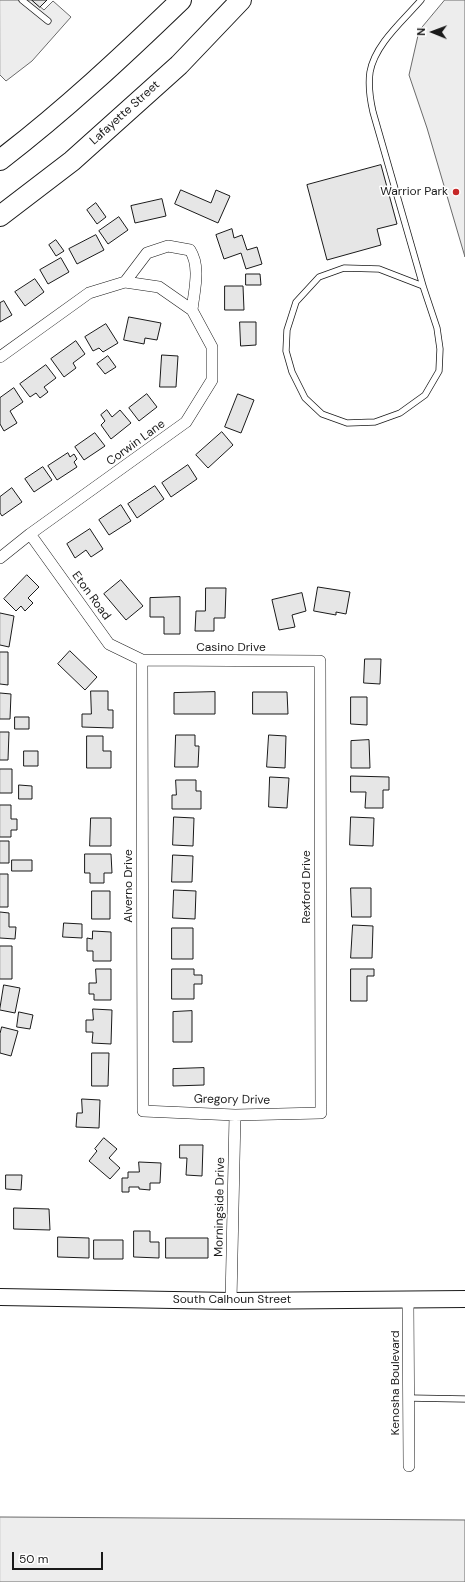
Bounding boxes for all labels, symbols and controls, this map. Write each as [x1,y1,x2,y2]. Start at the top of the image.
north arrow [413,12,453,52]
text: N [414,28,428,36]
street label: Lafayette Street [87,78,163,148]
place label: Warrior Park [380,185,448,199]
marker: Warrior Park [451,187,461,197]
street label: Corwin Lane [104,417,168,469]
street label: Eton Road [69,569,113,623]
street label: Casino Drive [196,641,266,655]
street label: Alverno Drive [122,849,136,923]
street label: Rexford Drive [300,850,314,924]
street label: Gregory Drive [194,1092,270,1108]
street label: Morningside Drive [212,1157,228,1257]
street label: South Calhoun Street [173,1293,291,1307]
street label: Kenosha Boulevard [389,1331,403,1435]
scale bar [14,1544,105,1570]
text: 50 m [19,1551,48,1567]

